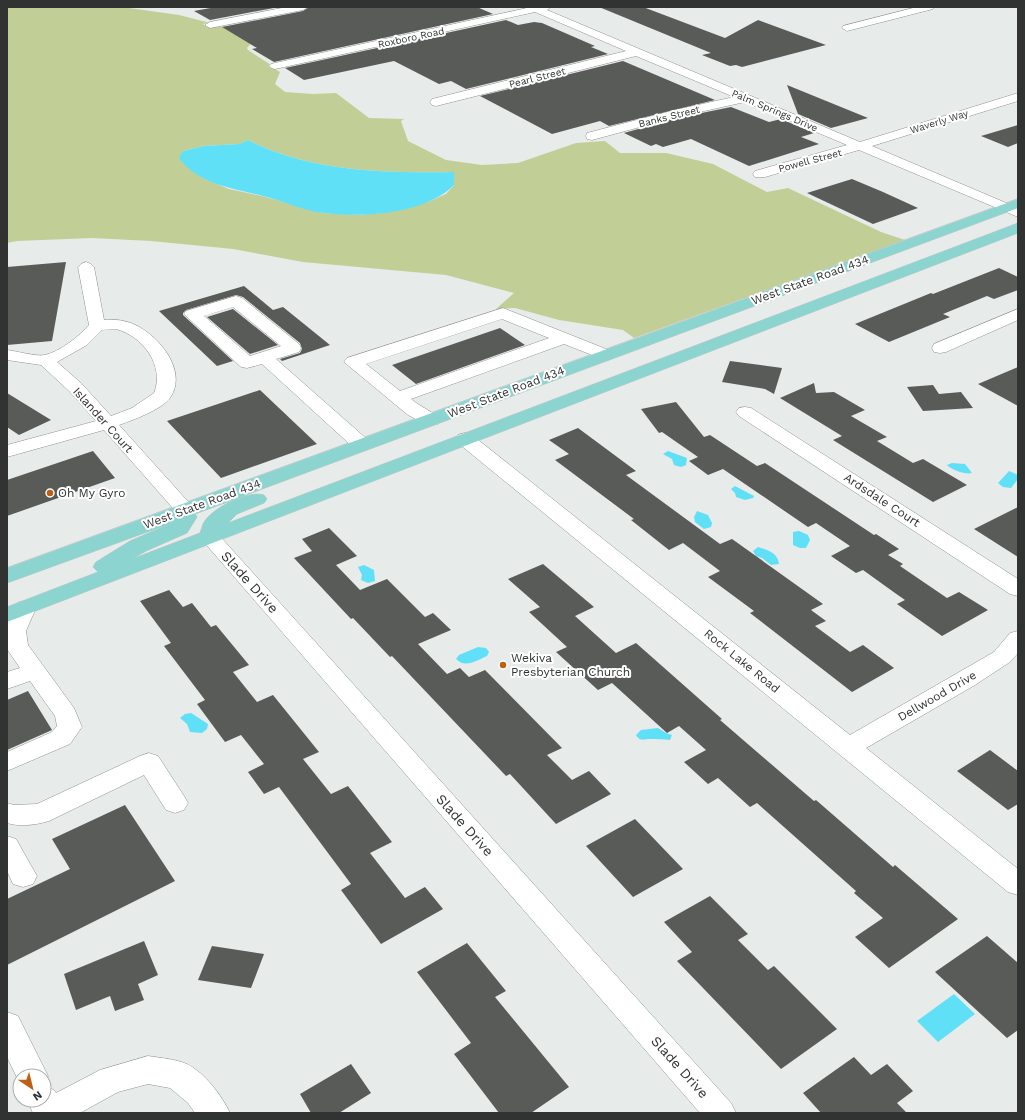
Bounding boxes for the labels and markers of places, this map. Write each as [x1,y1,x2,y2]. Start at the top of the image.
place label: Oh My Gyro [58,486,125,500]
marker: Oh My Gyro [45,488,55,498]
place label: Wekiva Presbyterian Church [511,651,630,679]
marker: Wekiva Presbyterian Church [498,660,508,670]

